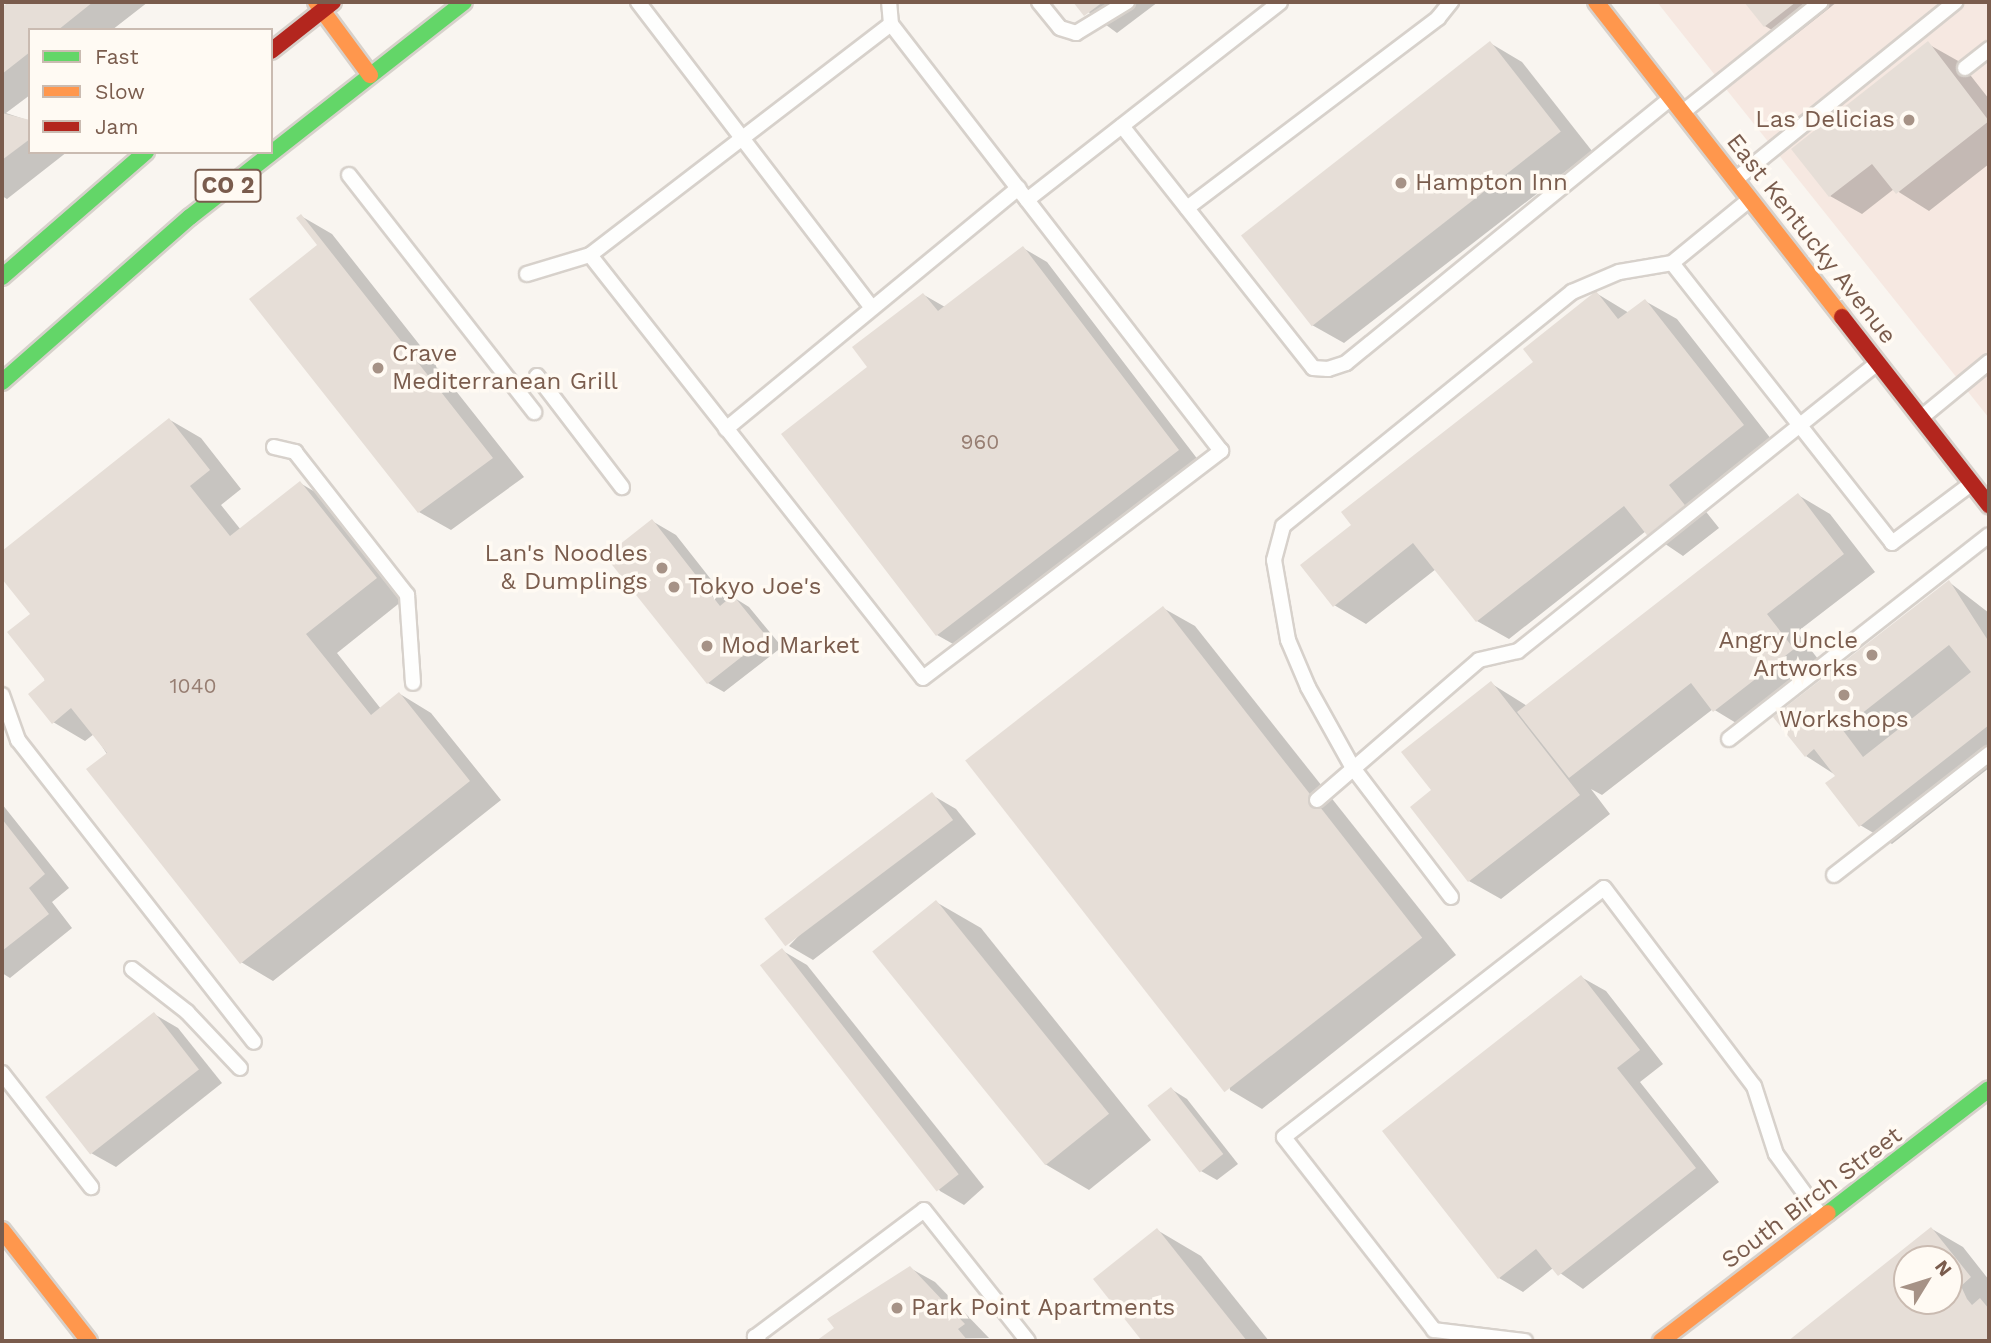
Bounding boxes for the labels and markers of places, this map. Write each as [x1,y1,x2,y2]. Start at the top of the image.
place label: Las Delicias [1755,106,1895,134]
marker: Las Delicias [1901,112,1917,128]
place label: Hampton Inn [1415,169,1568,197]
marker: Hampton Inn [1393,175,1409,191]
place label: Crave Mediterranean Grill [392,340,618,396]
marker: Crave Mediterranean Grill [370,360,386,376]
place label: Lan's Noodles & Dumplings [485,540,648,596]
marker: Lan's Noodles & Dumplings [654,560,670,576]
place label: Tokyo Joe's [688,573,822,601]
marker: Tokyo Joe's [666,579,682,595]
place label: Angry Uncle Artworks [1718,627,1858,683]
place label: Mod Market [721,632,859,660]
marker: Mod Market [699,638,715,654]
marker: Angry Uncle Artworks [1864,647,1880,663]
marker: Workshops [1836,687,1852,703]
place label: Workshops [1779,706,1909,734]
place label: Park Point Apartments [911,1294,1177,1322]
marker: Park Point Apartments [889,1300,905,1316]

